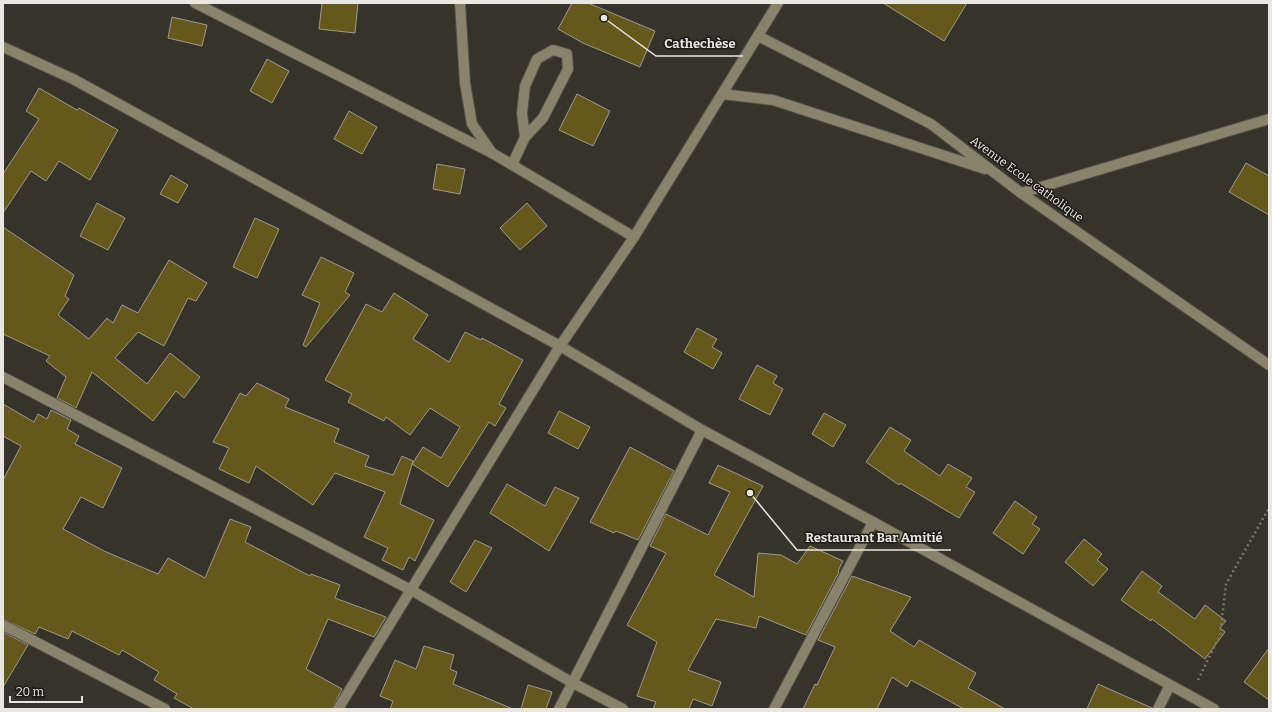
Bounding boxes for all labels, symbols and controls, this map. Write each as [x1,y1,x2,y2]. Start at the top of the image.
callout: Cathechèse [656,31,743,56]
text: Cathechèse [664,36,736,51]
street label: Avenue Ecole catholique [968,133,1086,225]
callout: Restaurant Bar Amitié [797,525,951,550]
text: Restaurant Bar Amitié [805,530,943,545]
scale bar [10,678,82,704]
text: 20 m [16,685,45,699]

